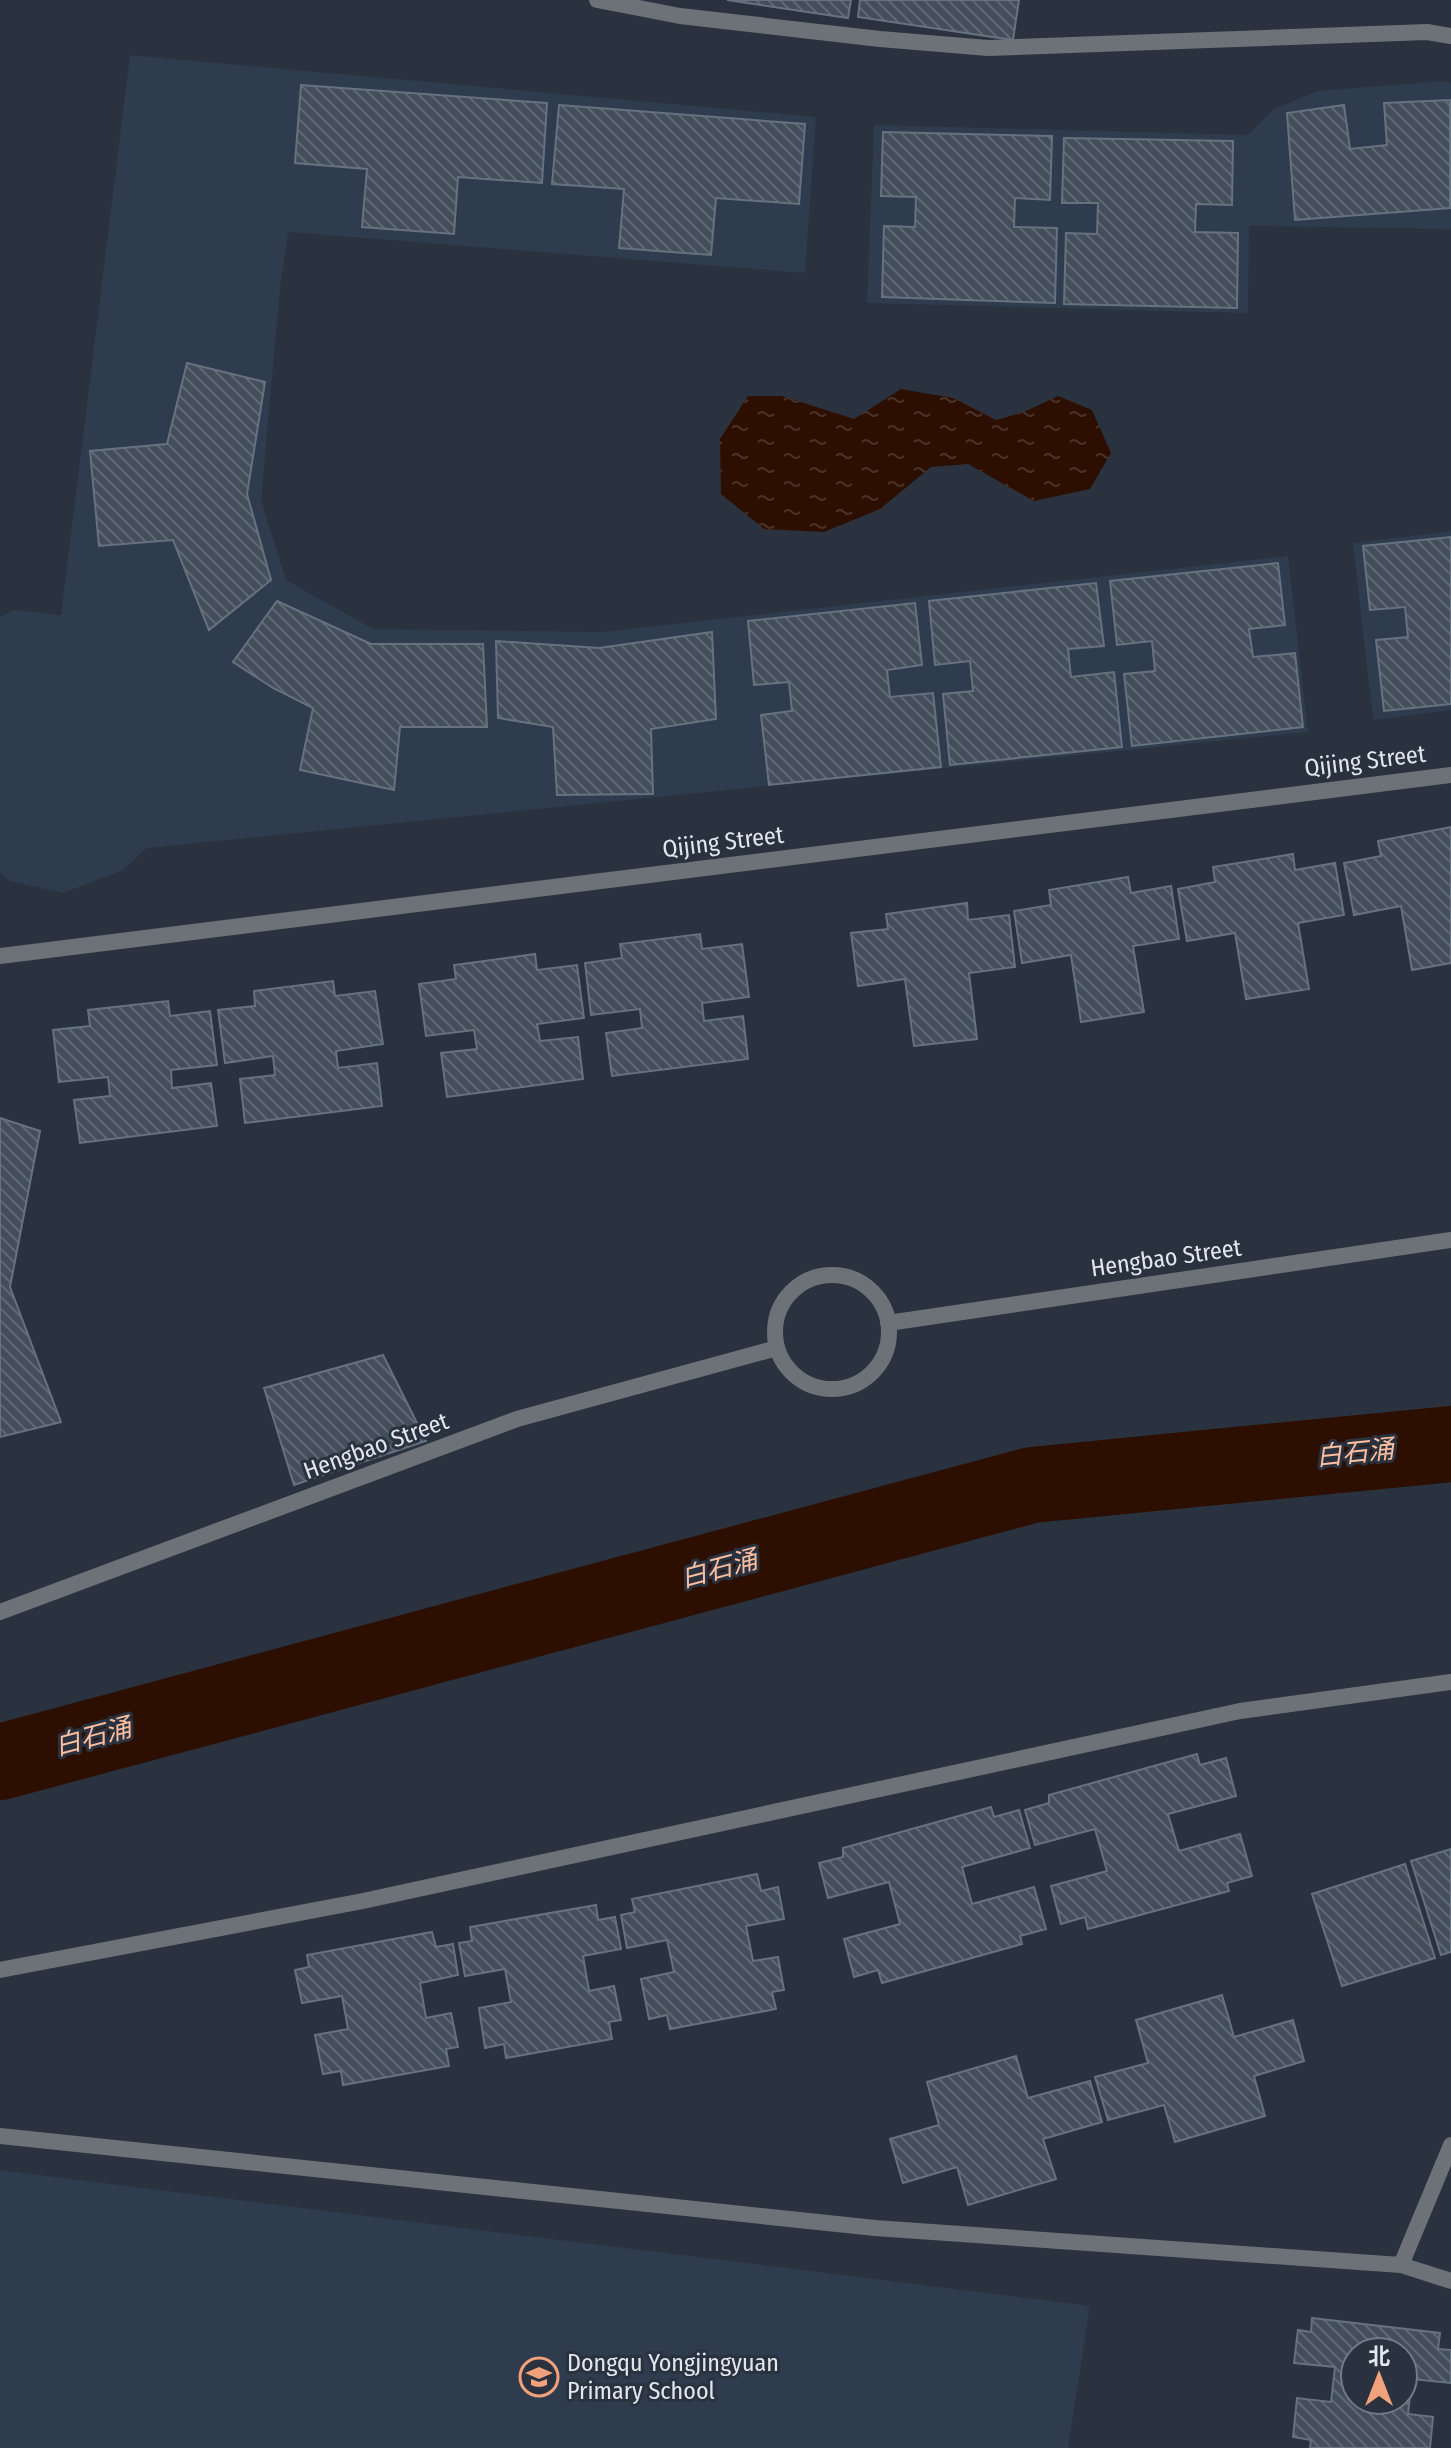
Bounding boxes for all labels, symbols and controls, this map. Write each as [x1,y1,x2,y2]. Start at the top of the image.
street label: Qijing Street [1303,740,1427,782]
street label: Qijing Street [661,821,785,863]
street label: Hengbao Street [1089,1234,1243,1282]
street label: Hengbao Street [300,1407,452,1485]
water label: 白石涌 [1315,1433,1398,1472]
water label: 白石涌 [677,1543,764,1594]
water label: 白石涌 [51,1711,138,1762]
north arrow [1339,2336,1419,2416]
text: 北 [1368,2343,1390,2370]
place label: Dongqu Yongjingyuan Primary School [567,2349,779,2405]
school or university icon: Dongqu Yongjingyuan Primary School [518,2356,560,2398]

